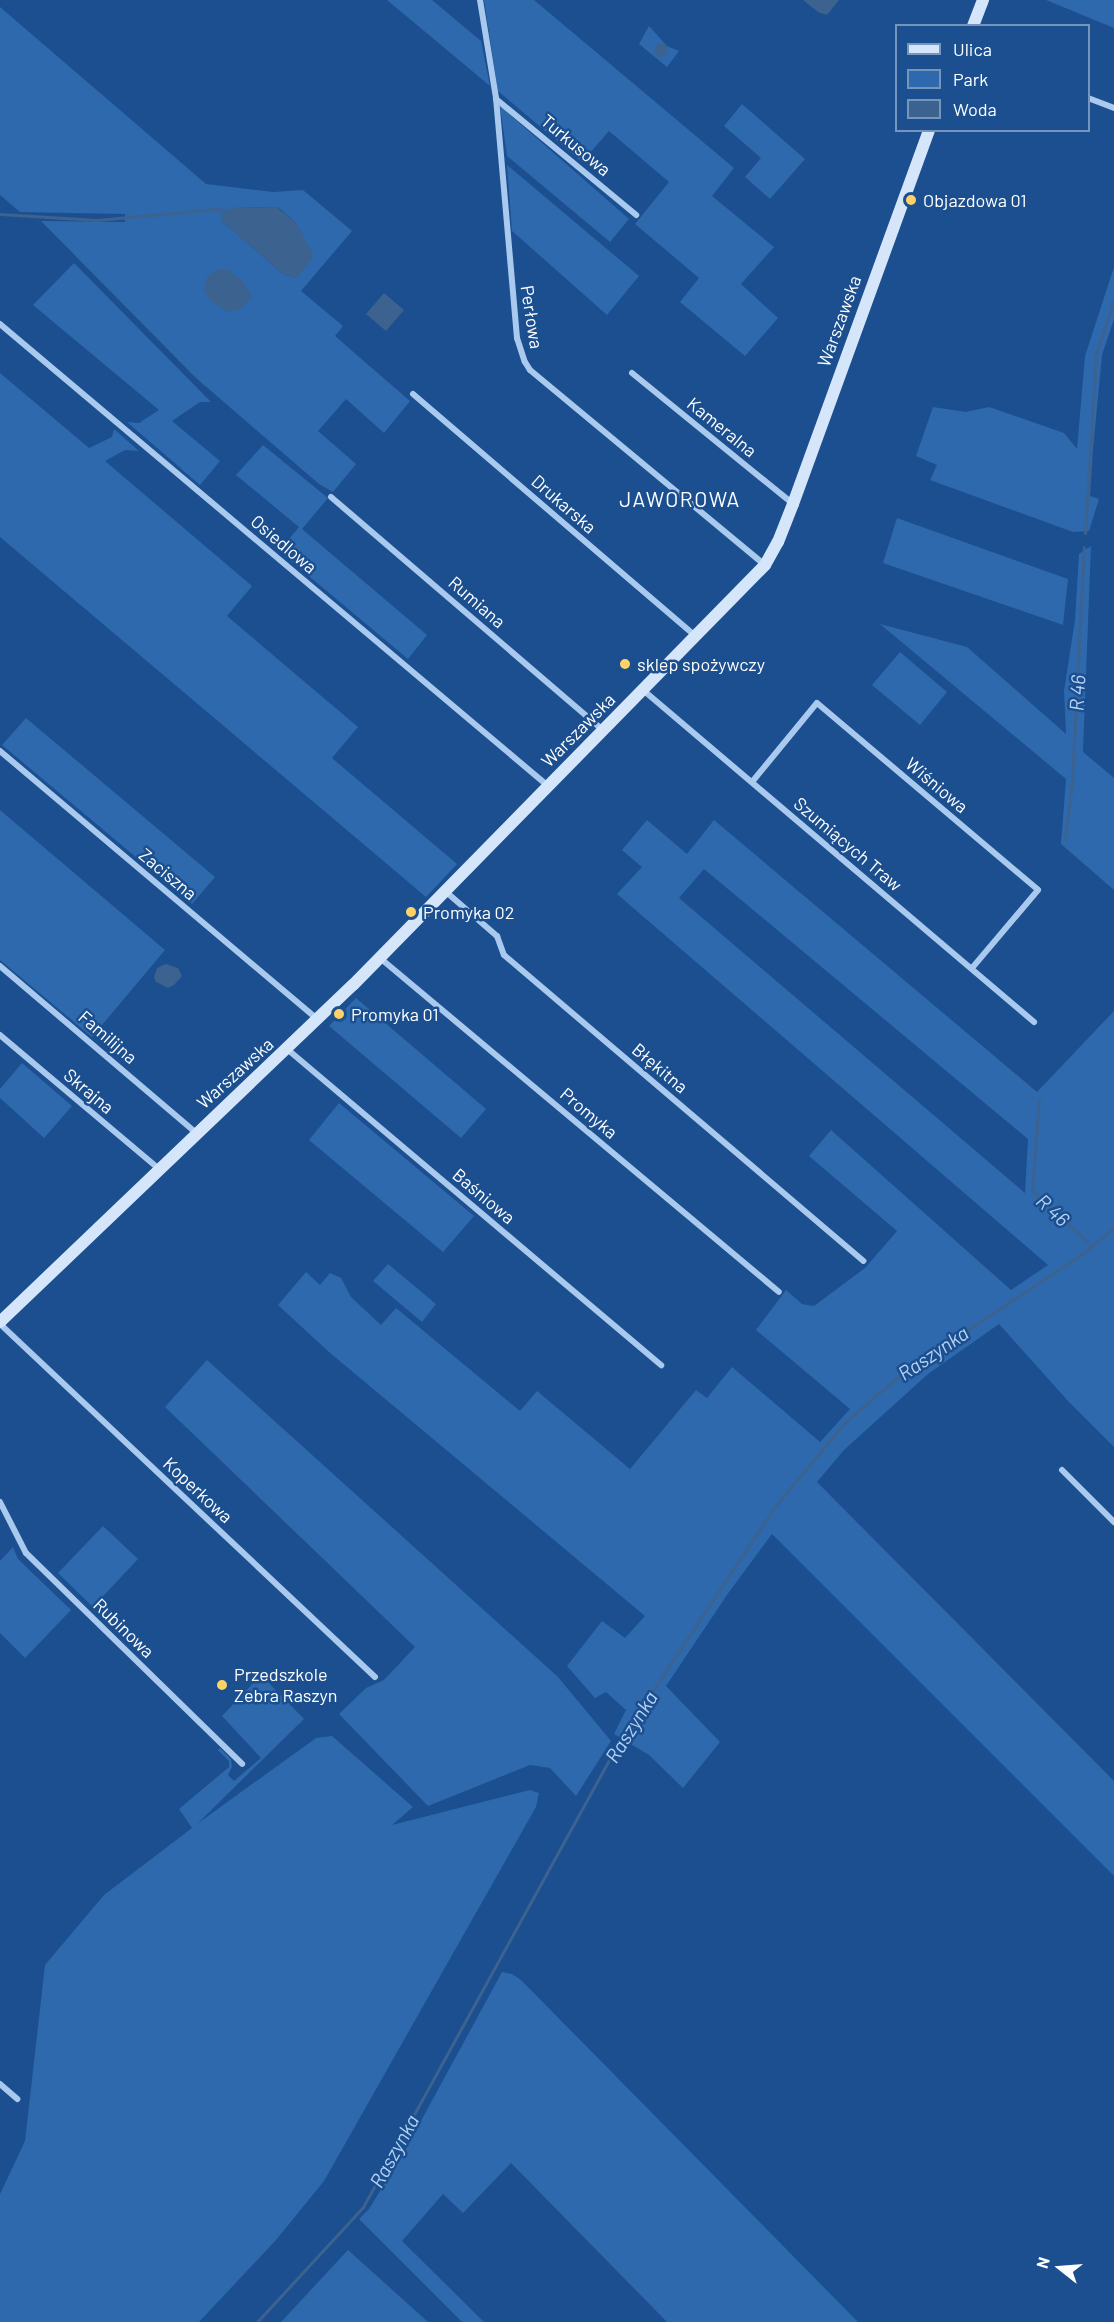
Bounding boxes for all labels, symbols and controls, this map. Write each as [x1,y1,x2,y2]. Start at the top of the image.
legend [895,24,1090,132]
text: Ulica [953,38,992,60]
text: Park [953,68,988,90]
text: Woda [953,98,997,120]
street label: Turkusowa [537,110,615,180]
place label: Objazdowa 01 [923,189,1026,211]
marker: Objazdowa 01 [904,193,918,207]
street label: Warszawska [813,272,865,370]
street label: Perłowa [516,284,548,350]
street label: Kameralna [683,392,761,462]
street label: Drukarska [527,470,601,538]
district label: JAWOROWA [619,486,741,512]
street label: Osiedlowa [247,510,321,578]
street label: Rumiana [444,571,510,633]
place label: sklep spożywczy [637,653,765,675]
marker: sklep spożywczy [618,657,632,671]
water label: R 46 [1064,674,1090,712]
street label: Warszawska [537,689,619,771]
street label: Wiśniowa [901,753,973,817]
street label: Szumiących Traw [790,793,906,895]
street label: Zaciszna [135,844,201,904]
place label: Promyka 02 [423,901,514,923]
marker: Promyka 02 [404,905,418,919]
place label: Promyka 01 [351,1003,439,1025]
street label: Familijna [74,1006,142,1068]
marker: Promyka 01 [332,1007,346,1021]
street label: Warszawska [192,1033,278,1113]
street label: Błękitna [628,1038,692,1098]
street label: Skrajna [60,1064,118,1118]
street label: Promyka [556,1083,622,1143]
street label: Baśniowa [448,1164,520,1228]
water label: R 46 [1031,1189,1075,1231]
water label: Raszynka [893,1321,973,1385]
street label: Koperkowa [159,1453,237,1527]
street label: Rubinowa [89,1594,159,1662]
place label: Przedszkole Zebra Raszyn [234,1664,337,1706]
marker: Przedszkole Zebra Raszyn [215,1678,229,1692]
water label: Raszynka [600,1687,662,1767]
water label: Raszynka [364,2110,424,2192]
north arrow [1030,2238,1090,2298]
text: N [1032,2255,1053,2270]

